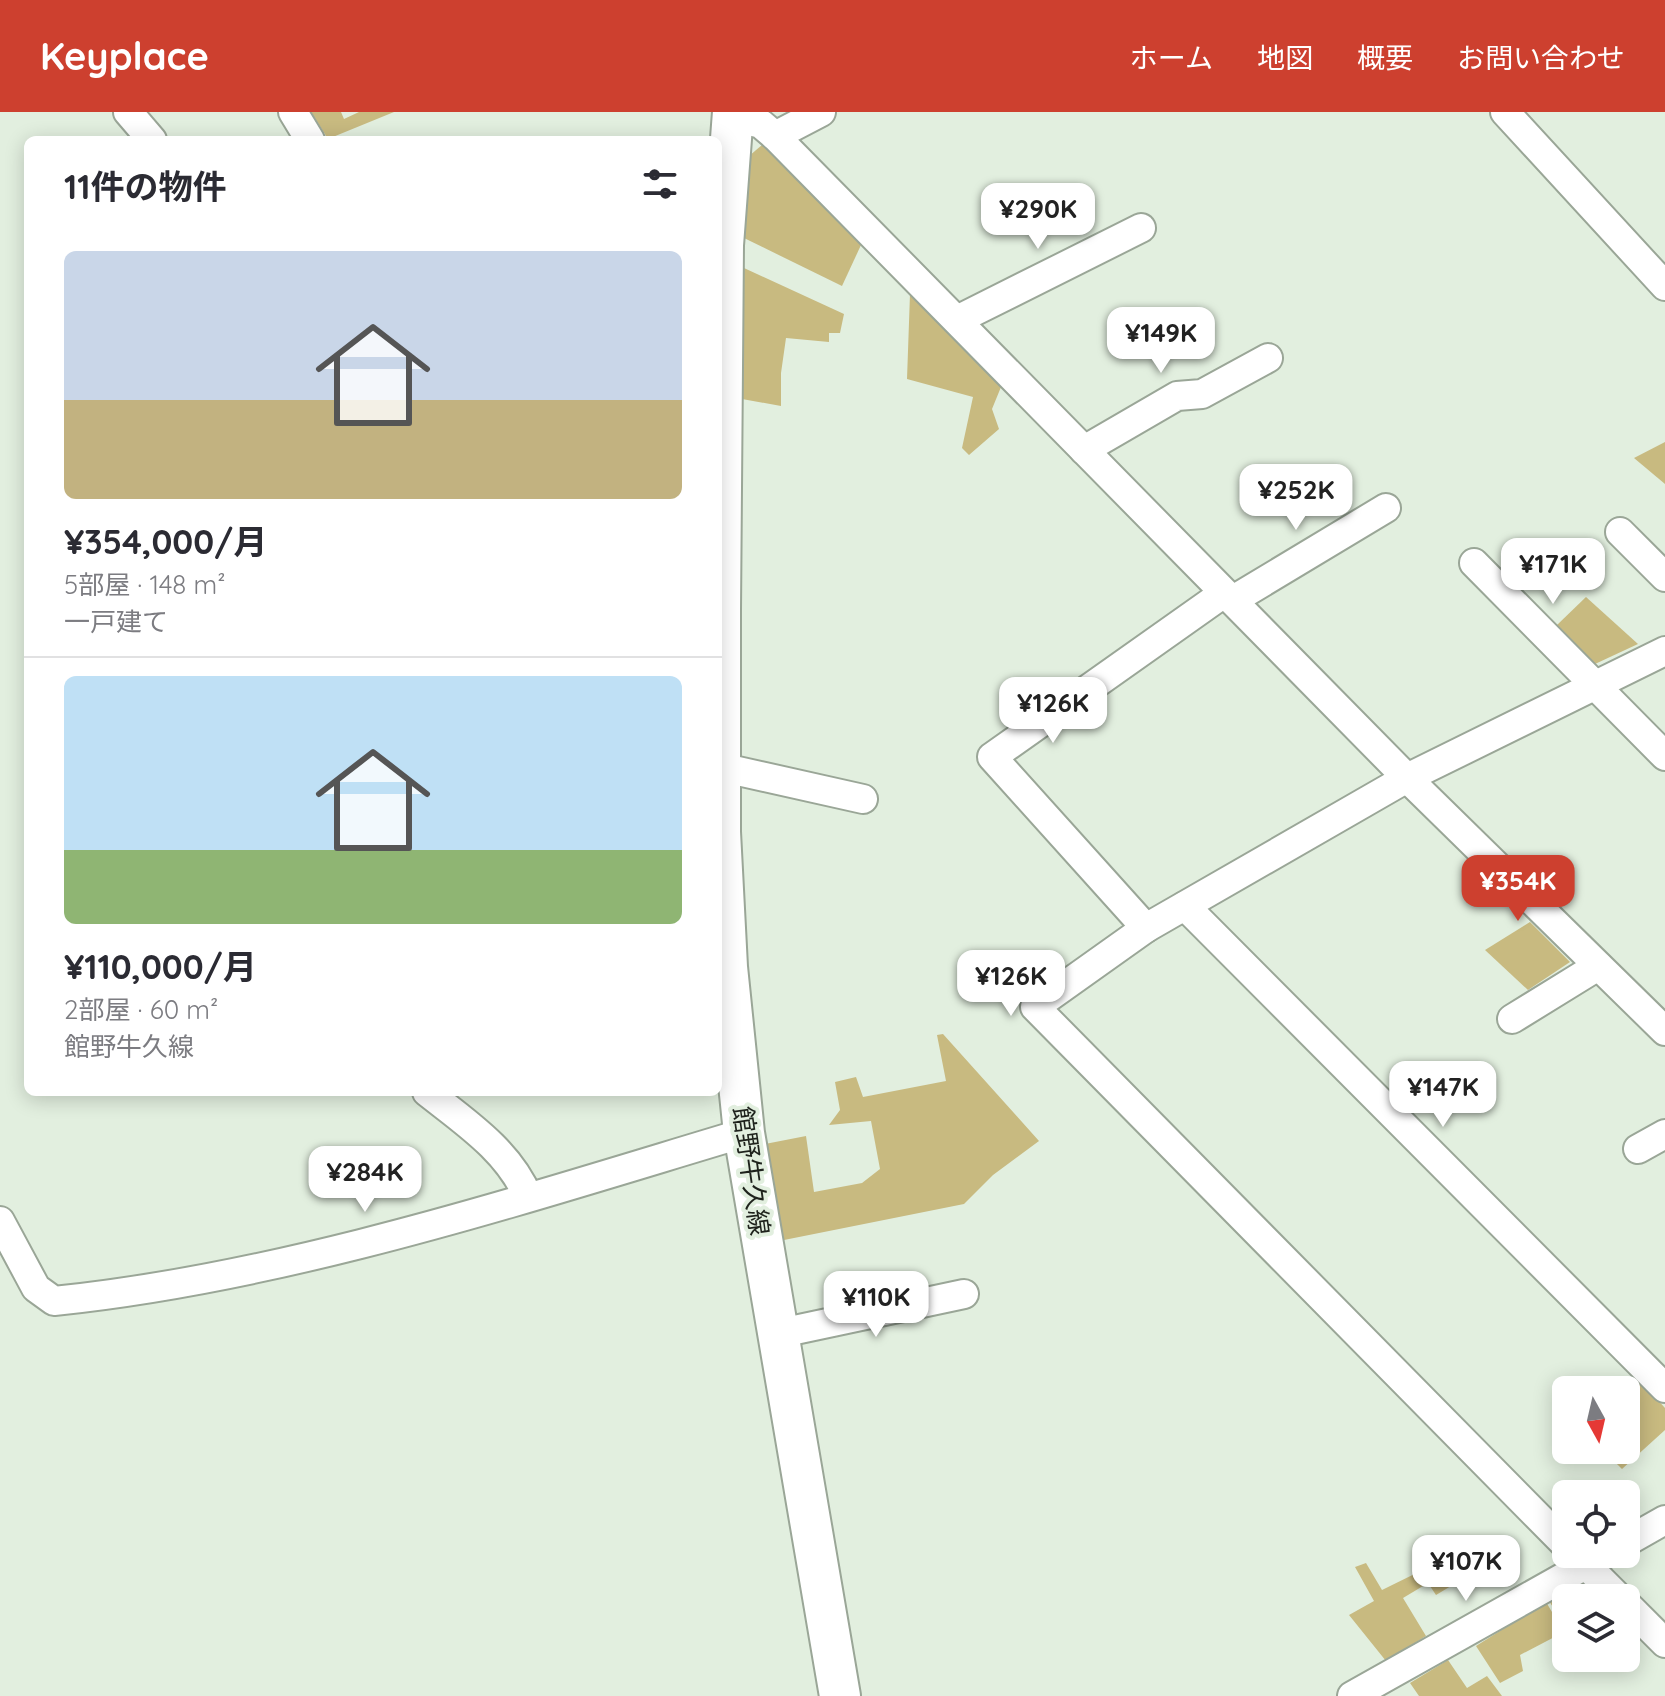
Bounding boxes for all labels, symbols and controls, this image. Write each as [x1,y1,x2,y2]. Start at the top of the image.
text: Keyplace [40,32,209,80]
text: ホーム [1130,40,1213,75]
text: 地図 [1257,40,1313,75]
text: 概要 [1357,40,1413,75]
text: お問い合わせ [1457,40,1625,75]
icon: filters [638,162,682,206]
text: 11件の物件 [64,165,226,208]
pin: ¥290K [982,183,1094,251]
text: ¥290K [999,192,1077,225]
icon: home [301,303,445,447]
pin: ¥149K [1105,307,1217,375]
text: ¥149K [1125,316,1197,349]
pin: ¥252K [1240,464,1352,532]
text: ¥252K [1257,473,1335,506]
text: ¥354,000/月 [64,520,267,563]
pin: ¥171K [1497,538,1609,606]
text: ¥171K [1519,547,1587,580]
text: 5部屋 · 148 m² [64,568,225,601]
text: 一戸建て [64,605,168,638]
pin: ¥126K [997,677,1109,745]
text: ¥126K [1017,686,1089,719]
icon: home [301,728,445,872]
pin: ¥354K [1462,855,1574,923]
text: ¥354K [1480,864,1556,897]
text: ¥110,000/月 [64,945,257,988]
pin: ¥126K [955,950,1067,1018]
text: ¥126K [975,959,1047,992]
text: 2部屋 · 60 m² [64,993,218,1026]
text: 館野牛久線 [64,1030,194,1063]
pin: ¥147K [1387,1061,1499,1129]
text: ¥147K [1407,1070,1479,1103]
street label: 館野牛久線 [726,1104,777,1238]
pin: ¥284K [309,1146,421,1214]
text: ¥284K [327,1155,403,1188]
pin: ¥110K [820,1271,932,1339]
text: ¥110K [842,1280,910,1313]
north arrow [1552,1376,1640,1464]
map controls [1552,1376,1640,1672]
button: locate [1552,1480,1640,1568]
pin: ¥107K [1410,1535,1522,1603]
text: ¥107K [1430,1544,1502,1577]
button: layers [1552,1584,1640,1672]

